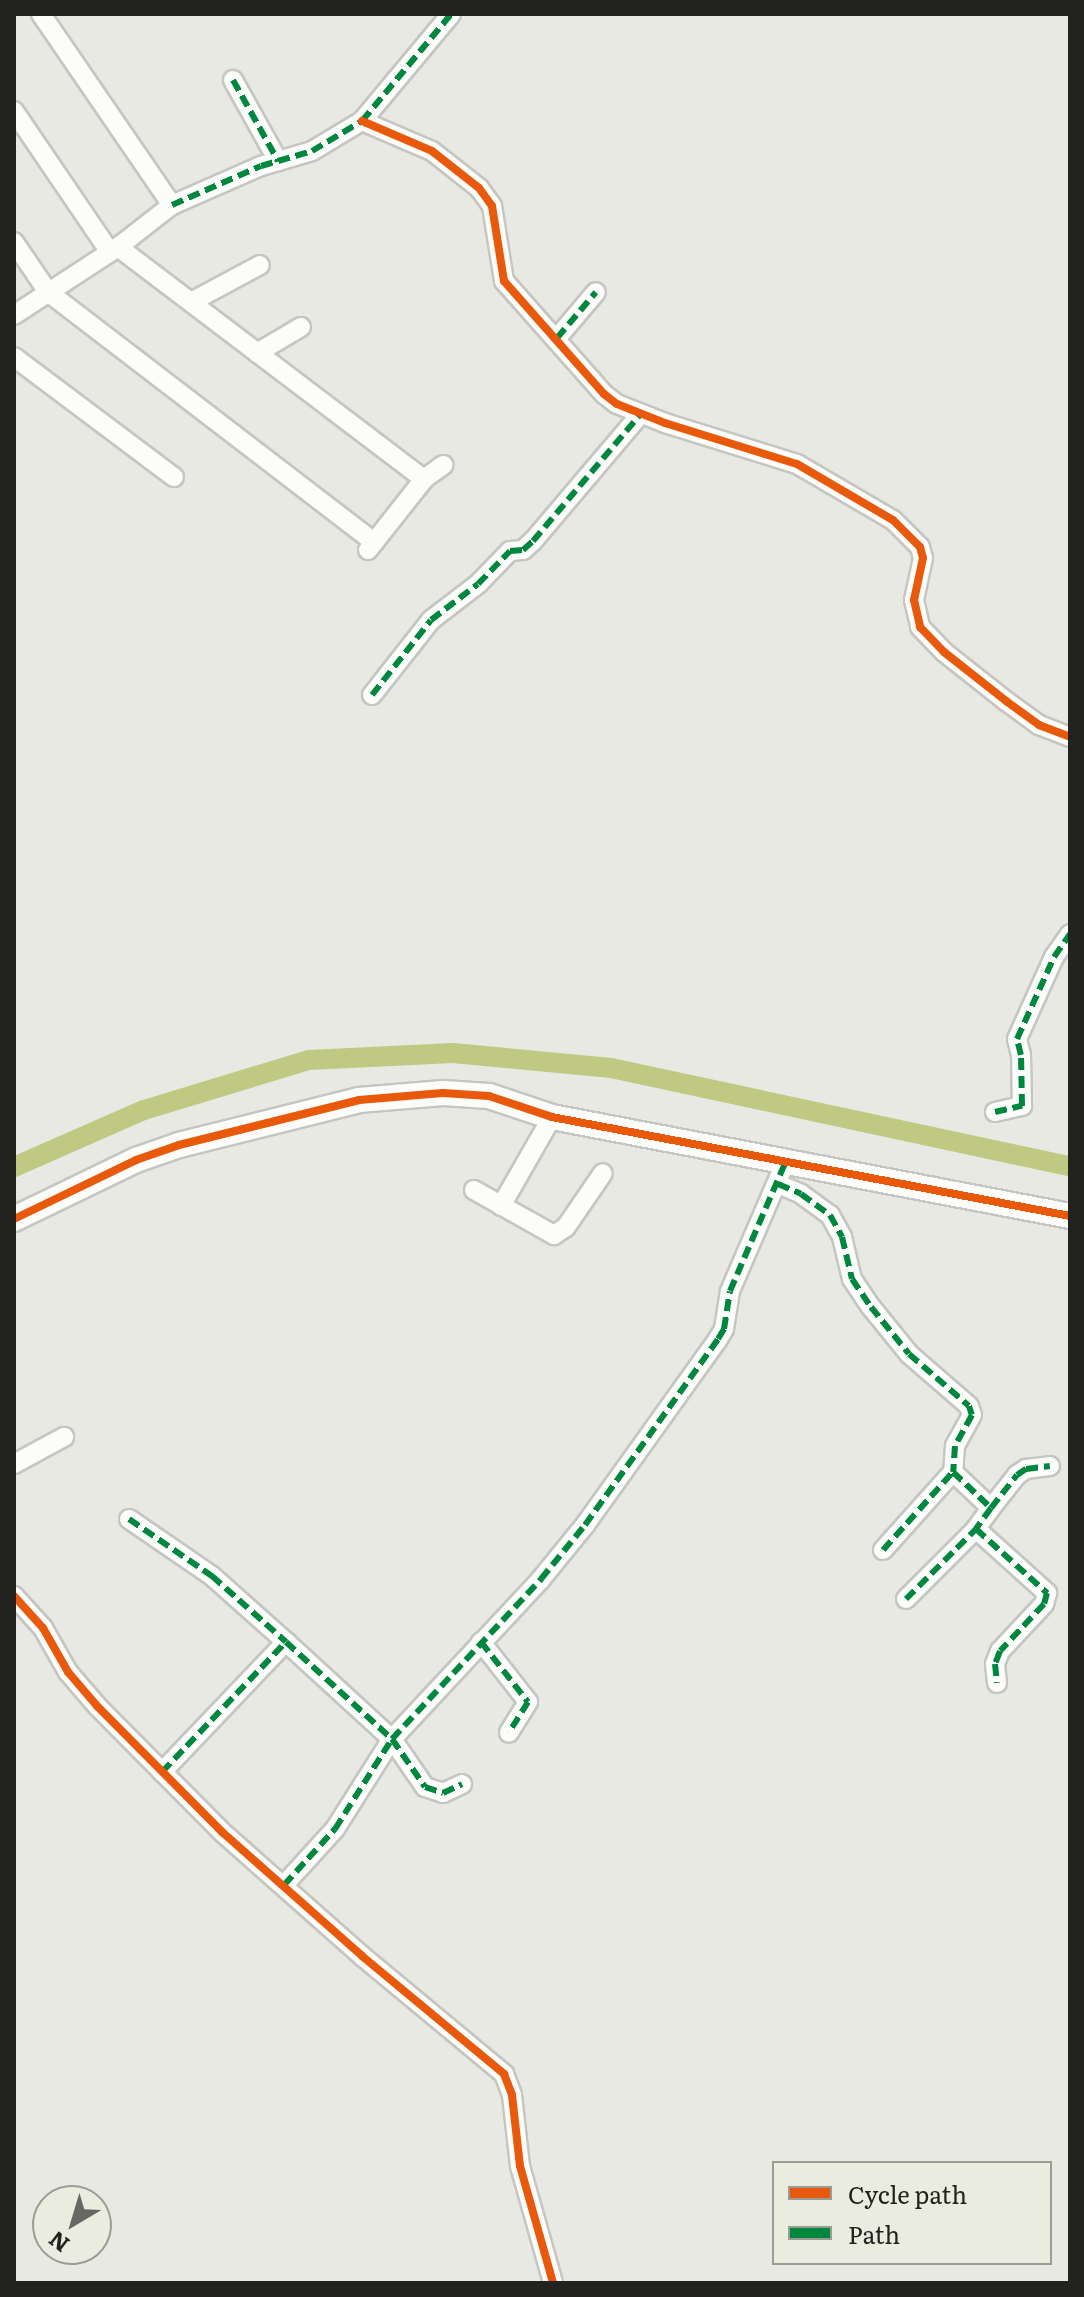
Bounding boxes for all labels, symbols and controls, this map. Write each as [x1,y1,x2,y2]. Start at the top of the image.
legend [772,2161,1052,2265]
text: Cycle path [848,2176,967,2211]
north arrow [32,2185,112,2265]
text: Path [848,2216,900,2251]
text: N [41,2224,76,2261]

